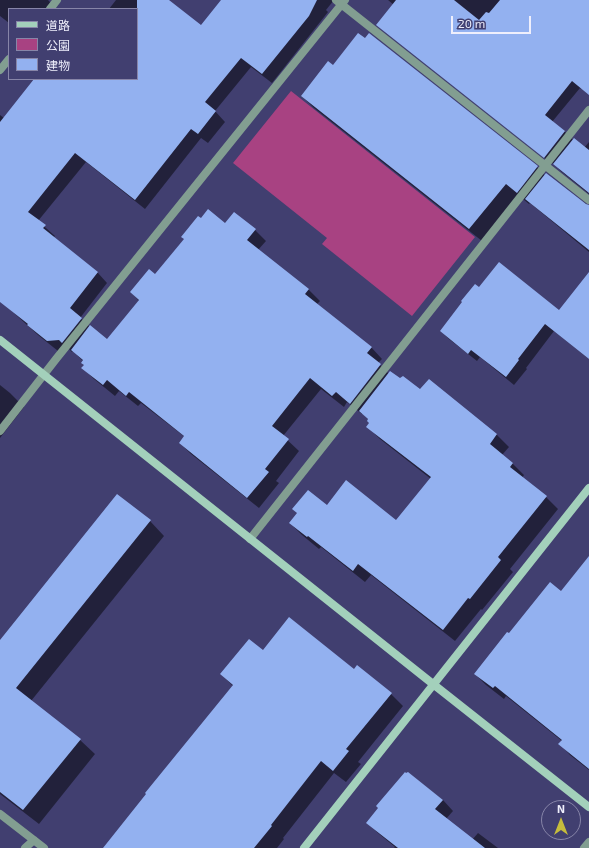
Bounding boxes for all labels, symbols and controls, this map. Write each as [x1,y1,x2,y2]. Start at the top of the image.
legend [8,8,138,80]
scale bar [453,8,533,34]
text: 20 m [458,16,485,30]
text: 道路 [46,18,70,32]
text: 公園 [46,38,70,52]
text: 建物 [46,58,70,72]
north arrow [541,800,581,840]
text: N [557,802,565,815]

